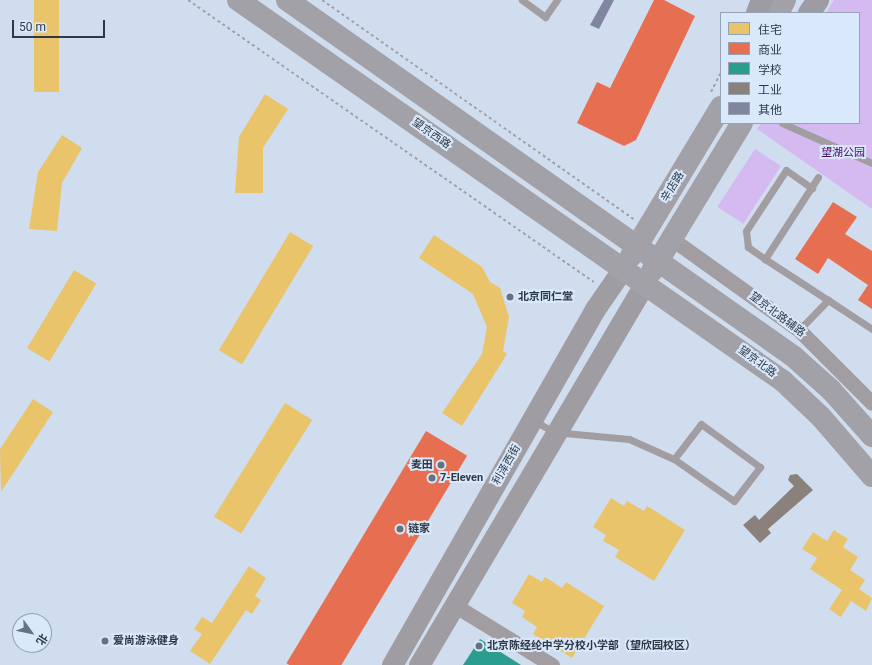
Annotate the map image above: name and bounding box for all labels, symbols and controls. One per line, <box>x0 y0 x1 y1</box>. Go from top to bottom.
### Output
scale bar <box>14 12 107 38</box>
legend <box>720 12 860 124</box>
text: 50 m <box>19 20 46 34</box>
text: 住宅 <box>758 23 782 37</box>
text: 商业 <box>758 43 782 57</box>
text: 学校 <box>758 63 782 77</box>
text: 工业 <box>758 83 782 97</box>
text: 其他 <box>758 103 782 117</box>
street label: 望京西路 <box>409 116 453 152</box>
park label: 望湖公园 <box>821 146 865 160</box>
street label: 辛店路 <box>659 169 687 205</box>
place label: 北京同仁堂 <box>518 290 573 304</box>
street label: 望京北路辅路 <box>747 290 807 340</box>
marker: 北京同仁堂 <box>505 292 515 302</box>
street label: 望京北路 <box>735 344 779 380</box>
street label: 利泽西街 <box>490 443 524 487</box>
place label: 麦田 <box>411 458 433 472</box>
marker: 麦田 <box>436 460 446 470</box>
place label: 7-Eleven <box>440 471 483 485</box>
marker: 7-Eleven <box>427 473 437 483</box>
place label: 链家 <box>408 522 430 536</box>
marker: 链家 <box>395 524 405 534</box>
north arrow <box>12 613 52 653</box>
text: 北 <box>33 631 50 647</box>
place label: 爱尚游泳健身 <box>113 634 179 648</box>
marker: 爱尚游泳健身 <box>100 636 110 646</box>
place label: 北京陈经纶中学分校小学部（望欣园校区） <box>487 639 696 653</box>
marker: 北京陈经纶中学分校小学部（望欣园校区） <box>474 641 484 651</box>

